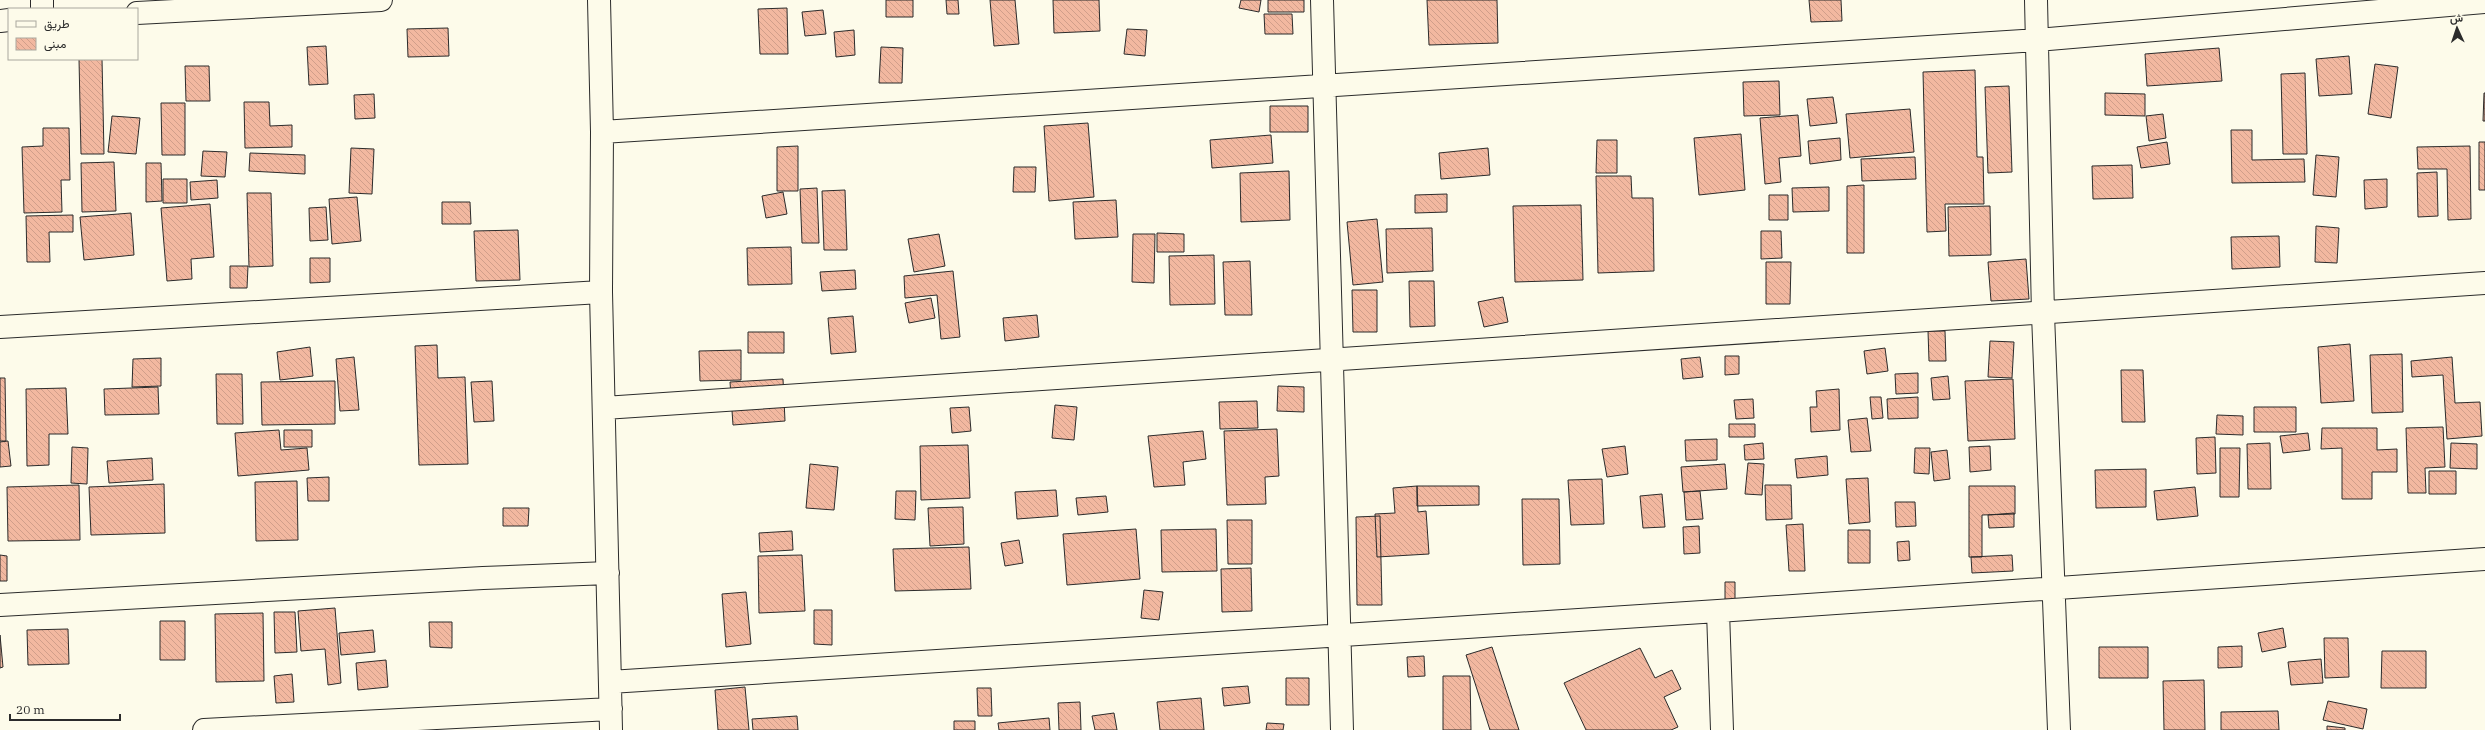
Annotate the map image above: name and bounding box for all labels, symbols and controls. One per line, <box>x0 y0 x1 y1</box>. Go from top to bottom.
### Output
legend <box>8 8 138 60</box>
north arrow <box>2437 8 2477 48</box>
text: ش <box>2450 11 2463 25</box>
text: طريق <box>44 16 70 32</box>
text: مبنى <box>44 36 66 52</box>
scale bar <box>10 696 120 722</box>
text: 20 m <box>16 702 45 717</box>

